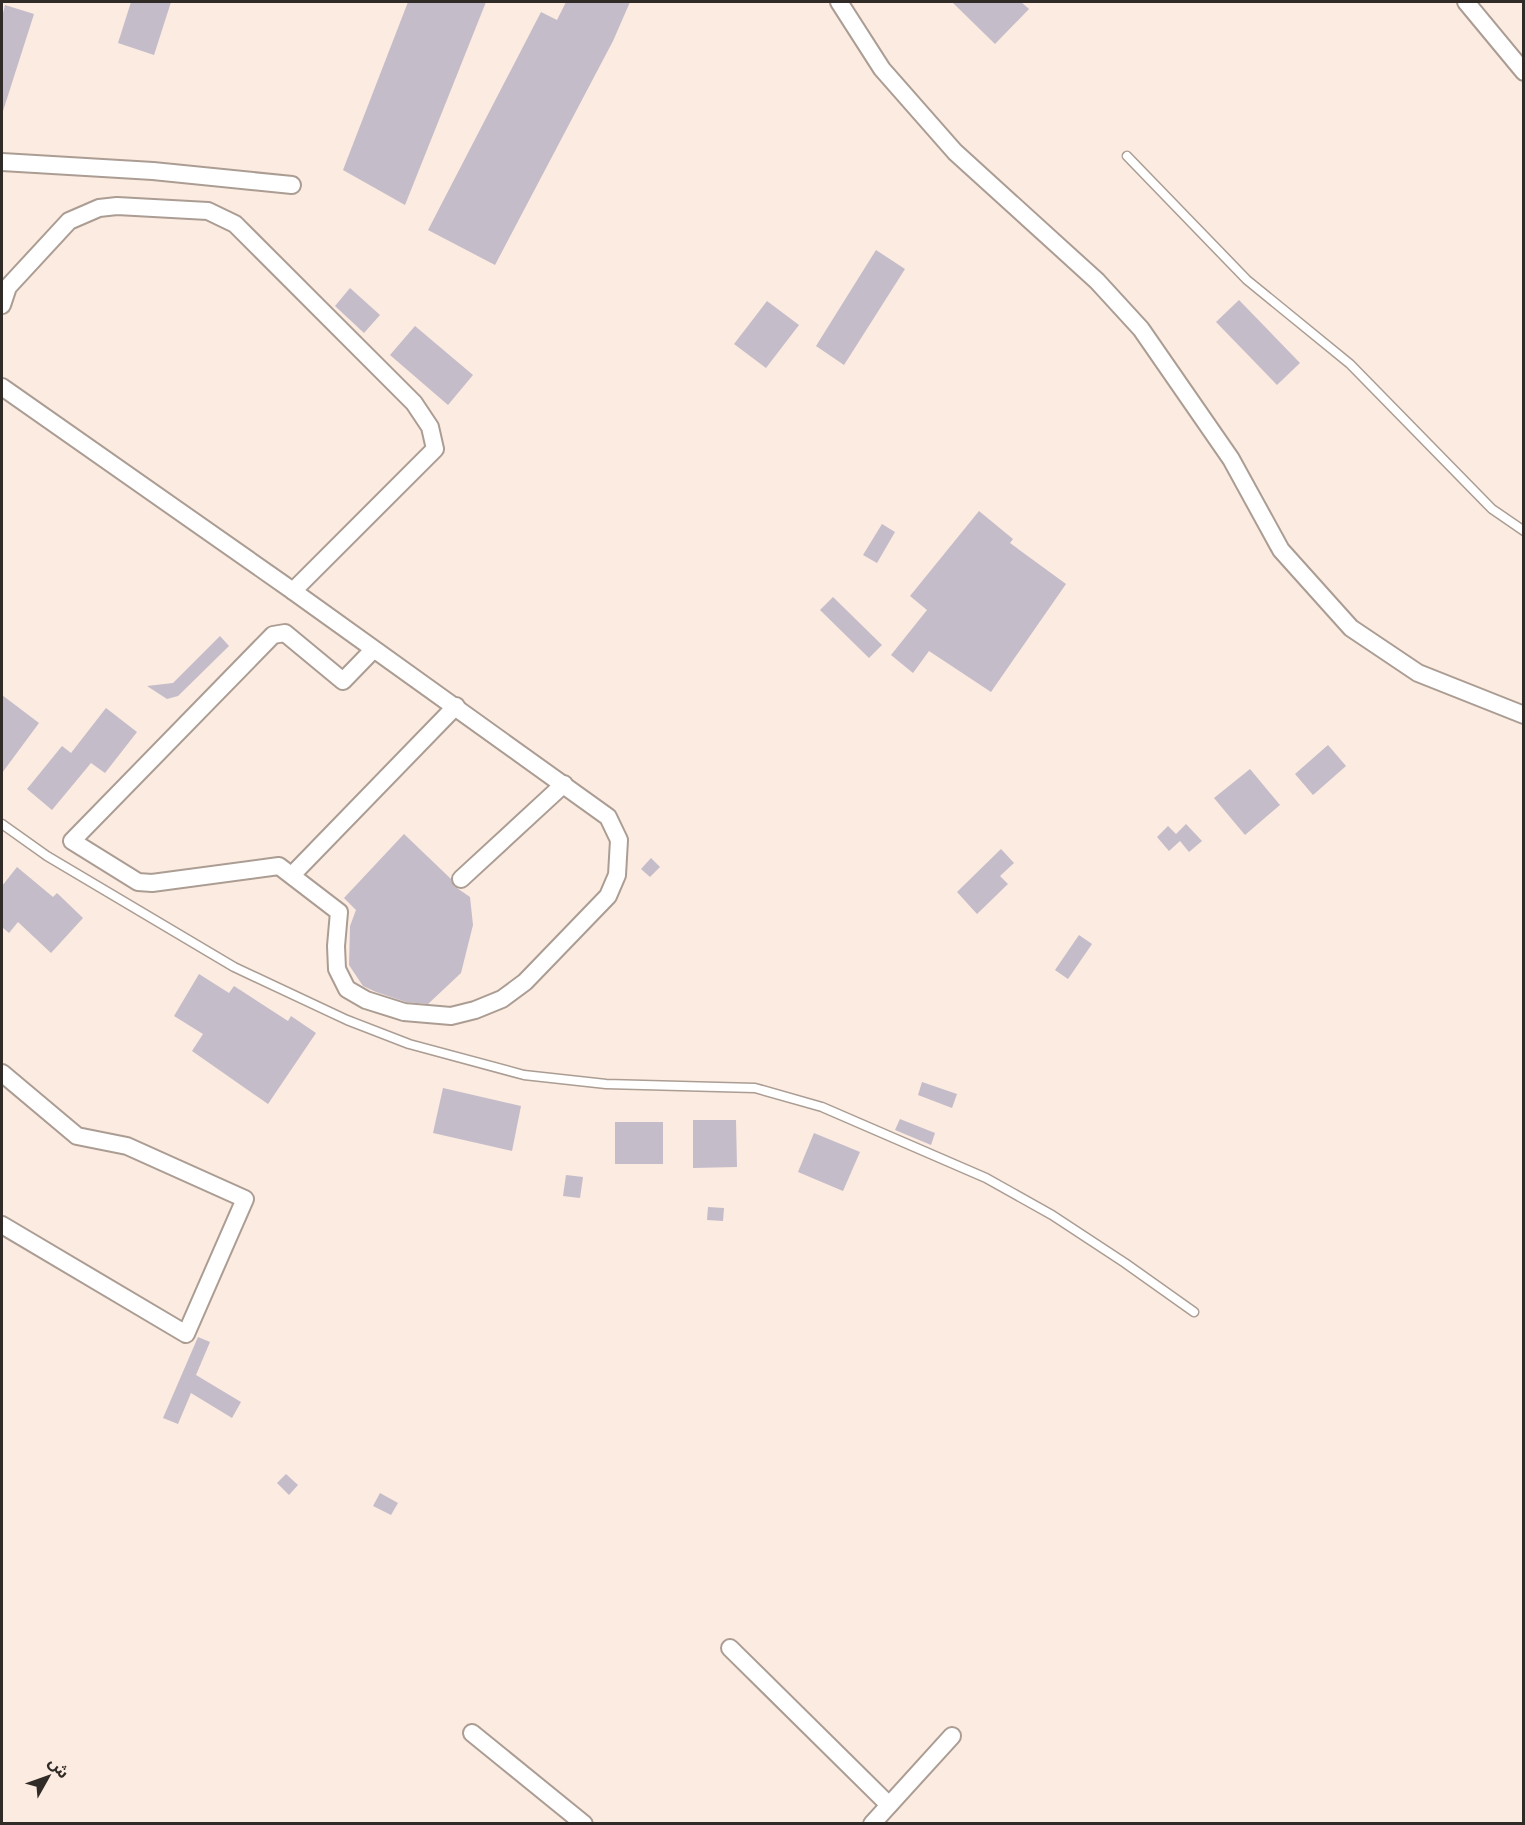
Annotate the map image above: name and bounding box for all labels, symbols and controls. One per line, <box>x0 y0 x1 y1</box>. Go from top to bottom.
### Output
north arrow <box>18 1747 78 1807</box>
text: ش <box>44 1752 75 1783</box>

